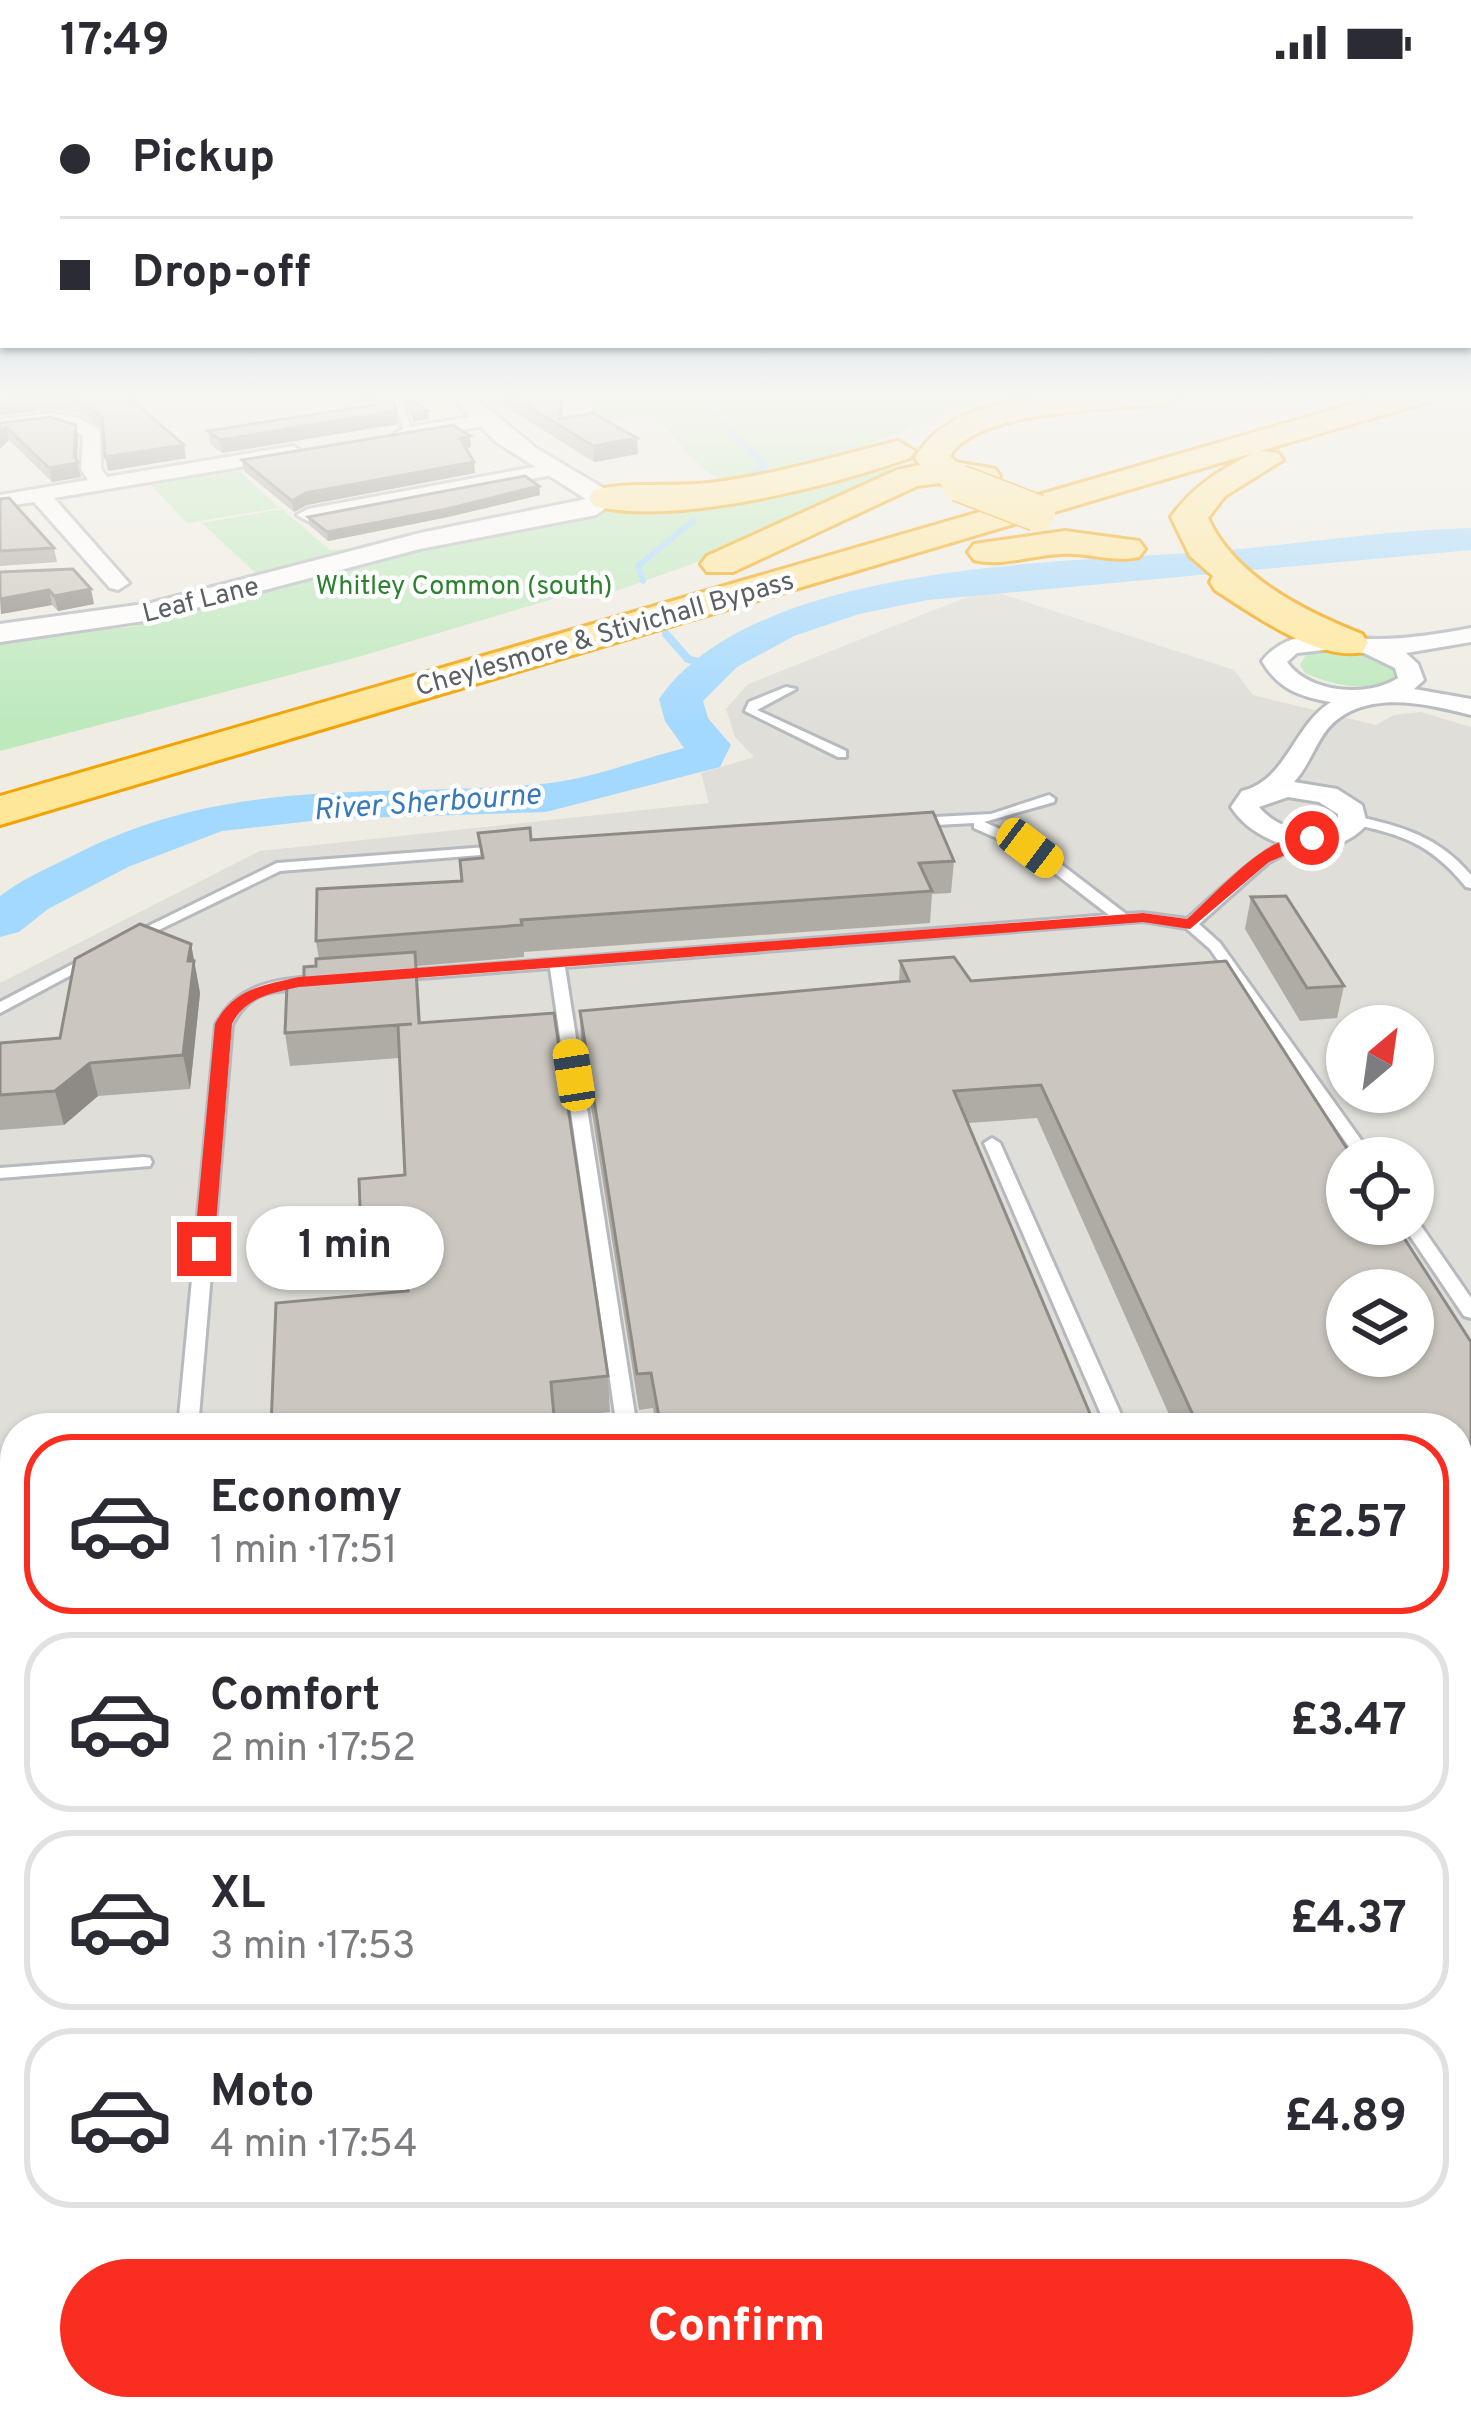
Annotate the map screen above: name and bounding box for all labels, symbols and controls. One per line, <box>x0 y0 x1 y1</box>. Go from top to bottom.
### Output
text: 17:49 <box>60 14 170 71</box>
text: Pickup <box>132 131 275 188</box>
text: Drop-off <box>132 246 311 303</box>
street label: Cheylesmore & Stivichall Bypass <box>412 565 798 705</box>
street label: Leaf Lane <box>139 570 263 632</box>
park label: Whitley Common (south) <box>316 570 612 604</box>
water label: River Sherbourne <box>312 778 542 830</box>
route start <box>1285 811 1339 865</box>
car <box>990 812 1070 884</box>
north arrow <box>1326 1005 1434 1113</box>
map controls <box>1326 1005 1434 1377</box>
car <box>551 1037 597 1113</box>
button: locate <box>1326 1137 1434 1245</box>
callout: 1 min <box>246 1207 444 1291</box>
route end <box>177 1222 231 1276</box>
text: 1 min <box>298 1223 392 1272</box>
button: layers <box>1326 1269 1434 1377</box>
icon: car <box>66 1470 174 1578</box>
text: Economy <box>210 1471 402 1528</box>
text: £2.57 <box>1290 1496 1407 1553</box>
text: 1 min · 17:51 <box>210 1528 398 1577</box>
icon: car <box>66 1668 174 1776</box>
text: Comfort <box>210 1669 380 1726</box>
text: £3.47 <box>1290 1694 1407 1751</box>
text: 2 min · 17:52 <box>210 1726 416 1775</box>
icon: car <box>66 1866 174 1974</box>
text: XL <box>210 1867 265 1924</box>
text: £4.37 <box>1290 1892 1407 1949</box>
text: 3 min · 17:53 <box>210 1924 416 1973</box>
icon: car <box>66 2064 174 2172</box>
text: Moto <box>210 2065 314 2122</box>
text: £4.89 <box>1284 2090 1407 2147</box>
text: 4 min · 17:54 <box>210 2122 418 2171</box>
button: Confirm <box>60 2259 1413 2397</box>

